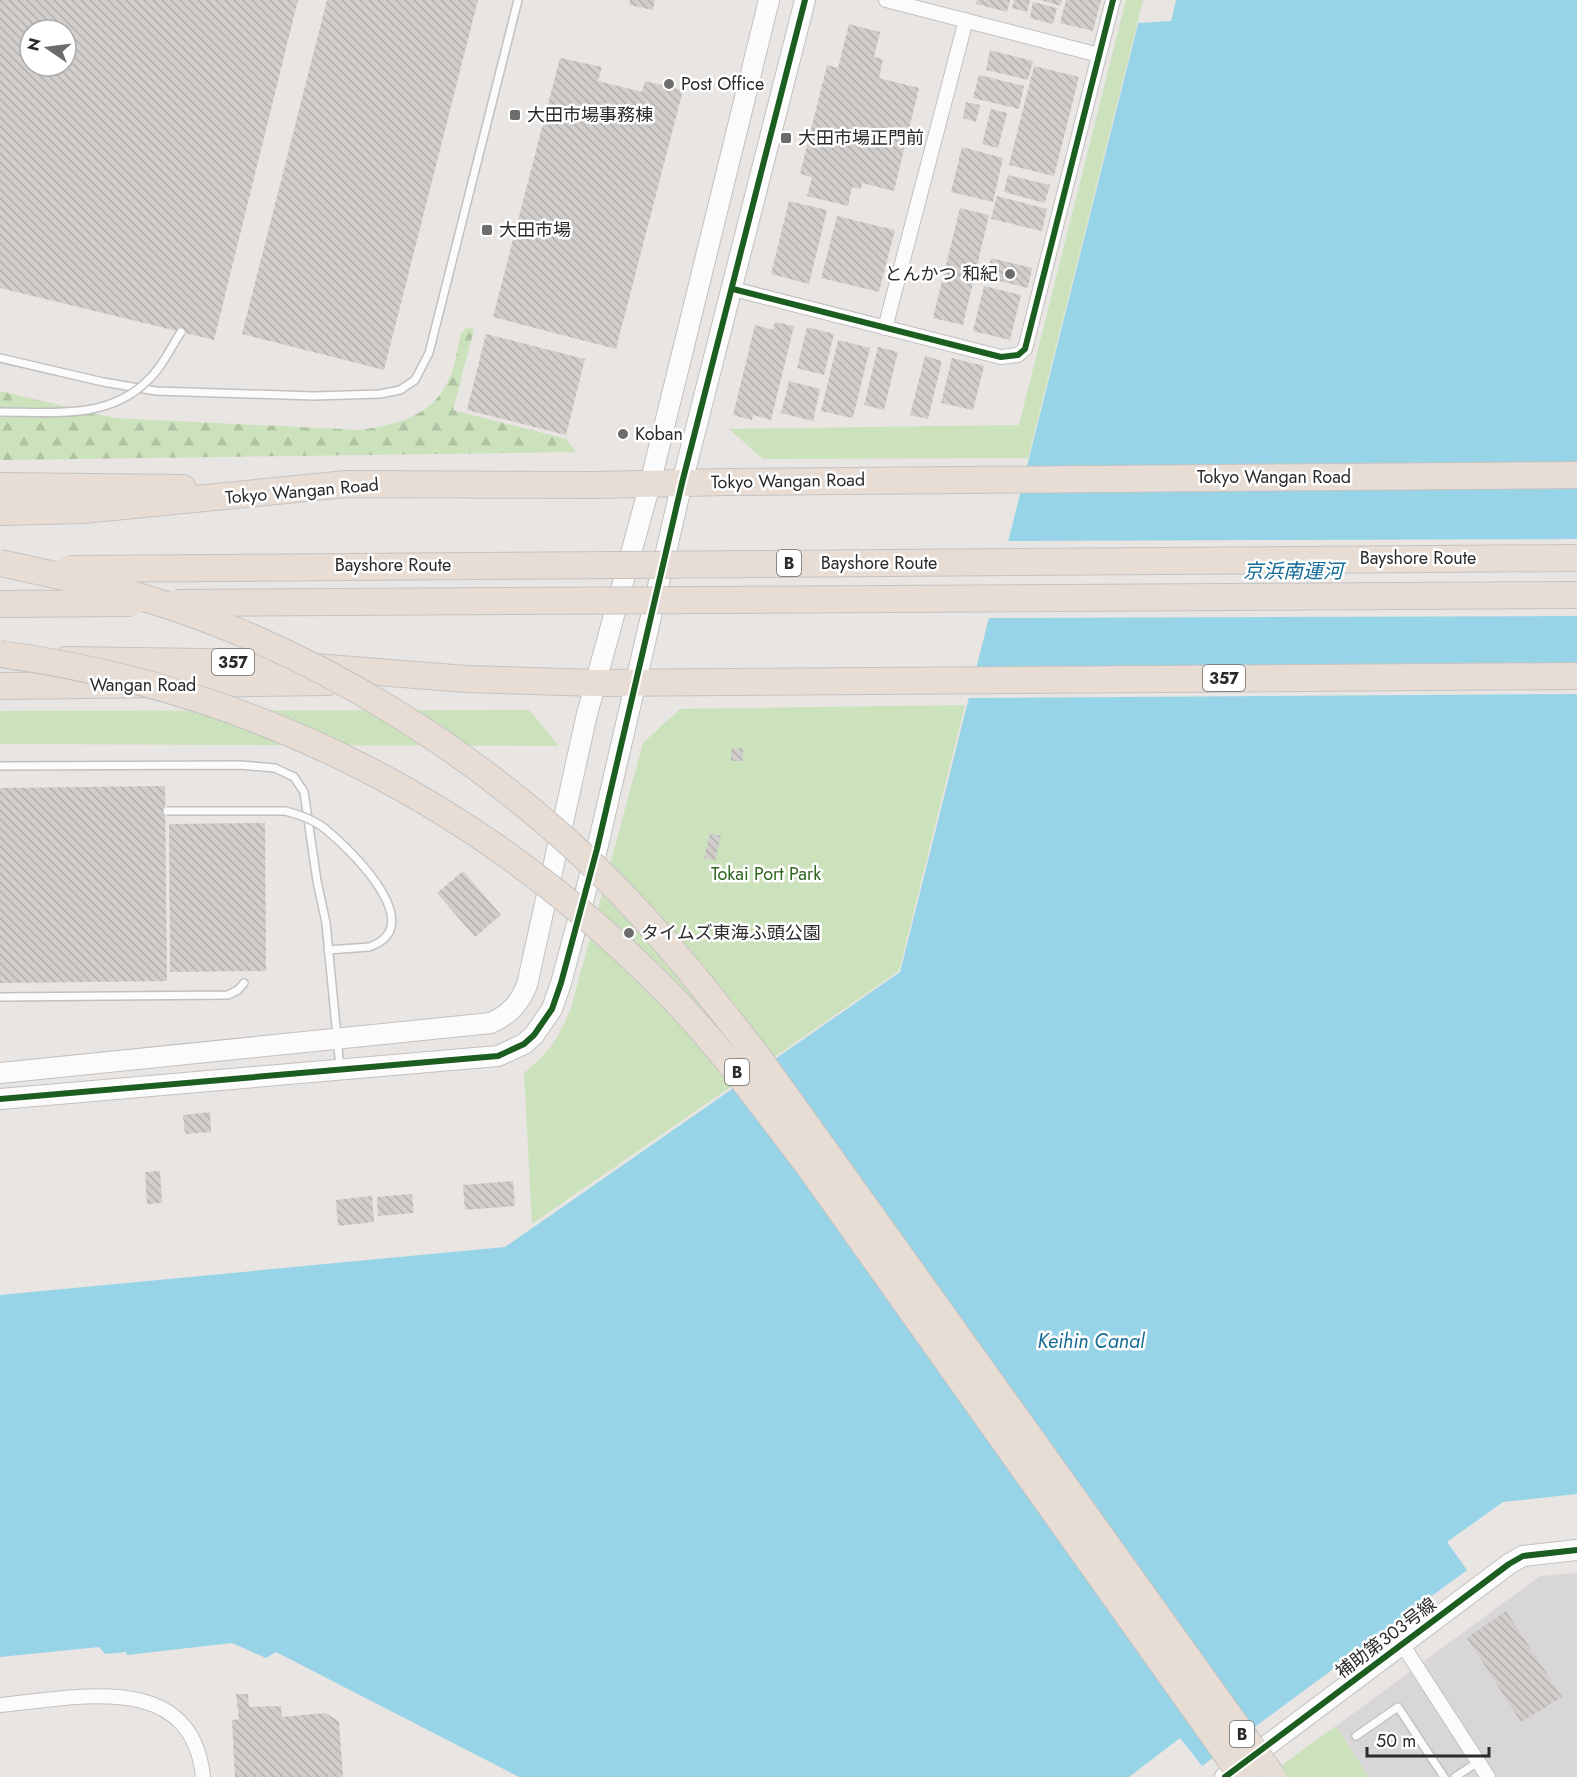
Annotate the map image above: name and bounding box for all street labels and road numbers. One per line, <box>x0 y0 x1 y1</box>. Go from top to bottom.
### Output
street label: Tokyo Wangan Road <box>1197 464 1351 490</box>
street label: Tokyo Wangan Road <box>711 467 865 495</box>
street label: Tokyo Wangan Road <box>224 471 380 511</box>
street label: Bayshore Route <box>1360 545 1476 571</box>
road number: B <box>777 550 801 576</box>
street label: Bayshore Route <box>821 550 937 576</box>
street label: Bayshore Route <box>335 552 451 578</box>
road number: 357 <box>212 649 254 675</box>
road number: 357 <box>1203 665 1245 691</box>
street label: Wangan Road <box>90 672 196 698</box>
road number: B <box>725 1059 749 1085</box>
street label: 補助第303号線 <box>1330 1591 1442 1685</box>
road number: B <box>1230 1721 1254 1747</box>

